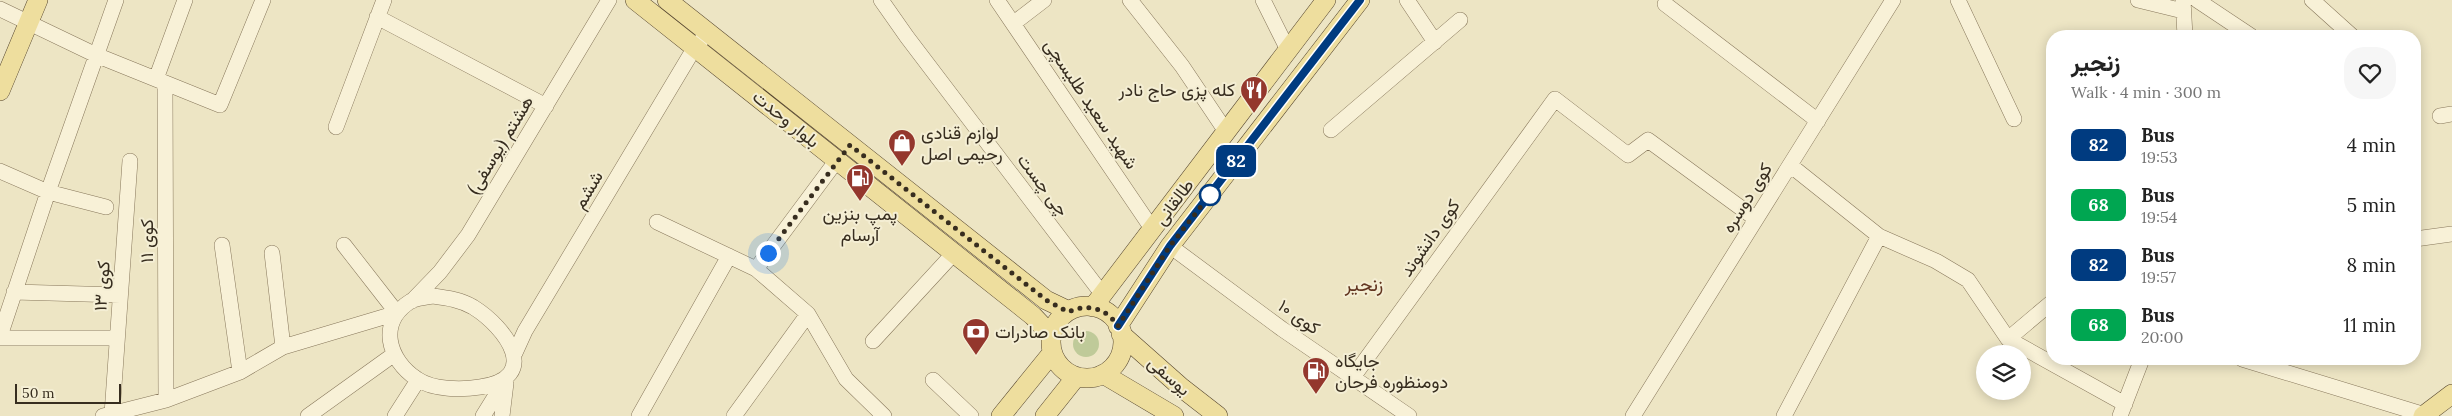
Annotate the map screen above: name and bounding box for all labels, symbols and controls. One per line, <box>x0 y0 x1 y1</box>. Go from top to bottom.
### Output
street label: شهید سعید طلیسچی <box>1038 34 1144 174</box>
text: زنجیر <box>2071 47 2121 78</box>
button: heart <box>2344 47 2396 99</box>
restaurant icon: کله پزى حاج نادر <box>1239 75 1269 114</box>
place label: کله پزى حاج نادر <box>1117 78 1235 102</box>
text: Walk · 4 min · 300 m <box>2071 82 2221 102</box>
street label: بلوار وحدت <box>748 85 824 153</box>
street label: هشتم (یوسفی) <box>461 91 539 199</box>
place label: لوازم قنادی رحیمی اصل <box>921 121 1003 165</box>
text: Bus <box>2141 123 2174 147</box>
shop icon: لوازم قنادی رحیمی اصل <box>887 128 917 167</box>
text: 82 <box>2089 133 2108 156</box>
text: 4 min <box>2347 133 2396 157</box>
line badge: 82 <box>1214 145 1258 177</box>
text: 19:53 <box>2141 147 2178 167</box>
street label: چی چست <box>1012 149 1074 221</box>
text: 82 <box>1226 149 1246 172</box>
street label: کوی دوسره <box>1716 158 1777 237</box>
fuel station icon: پمپ بنزین آرسام <box>845 163 875 202</box>
street label: ششم <box>567 166 609 214</box>
street label: طالقانی <box>1149 174 1198 229</box>
text: Bus <box>2141 183 2174 207</box>
unlabelled marker <box>1199 184 1221 206</box>
text: 68 <box>2088 193 2109 216</box>
text: 5 min <box>2347 193 2396 217</box>
street label: کوی دانشوند <box>1395 195 1465 281</box>
place label: پمپ بنزین آرسام <box>823 202 897 247</box>
text: 19:54 <box>2141 207 2177 227</box>
street label: کوی ۱۱ <box>135 219 158 263</box>
your location <box>756 241 781 266</box>
text: Bus <box>2141 243 2174 267</box>
text: 82 <box>2089 253 2108 276</box>
text: 8 min <box>2346 253 2396 277</box>
street label: کوی ۱۳ <box>88 260 115 312</box>
text: 19:57 <box>2141 267 2176 287</box>
district label: زنجیر <box>1344 272 1383 296</box>
street label: کوی ۱۰ <box>1274 294 1325 339</box>
text: Bus <box>2141 303 2174 327</box>
text: 68 <box>2088 313 2109 336</box>
text: 11 min <box>2343 313 2396 337</box>
bank icon: بانک صادرات <box>961 317 991 356</box>
place label: بانک صادرات <box>995 320 1085 343</box>
text: 20:00 <box>2141 327 2183 347</box>
map controls <box>1976 345 2031 400</box>
button: layers <box>1976 345 2031 400</box>
place label: جایگاه دومنظوره فرحان <box>1335 349 1448 393</box>
street label: یوسفی <box>1143 351 1196 401</box>
fuel station icon: جایگاه دومنظوره فرحان <box>1301 356 1331 395</box>
scale bar <box>15 381 121 404</box>
text: 50 m <box>22 384 55 402</box>

